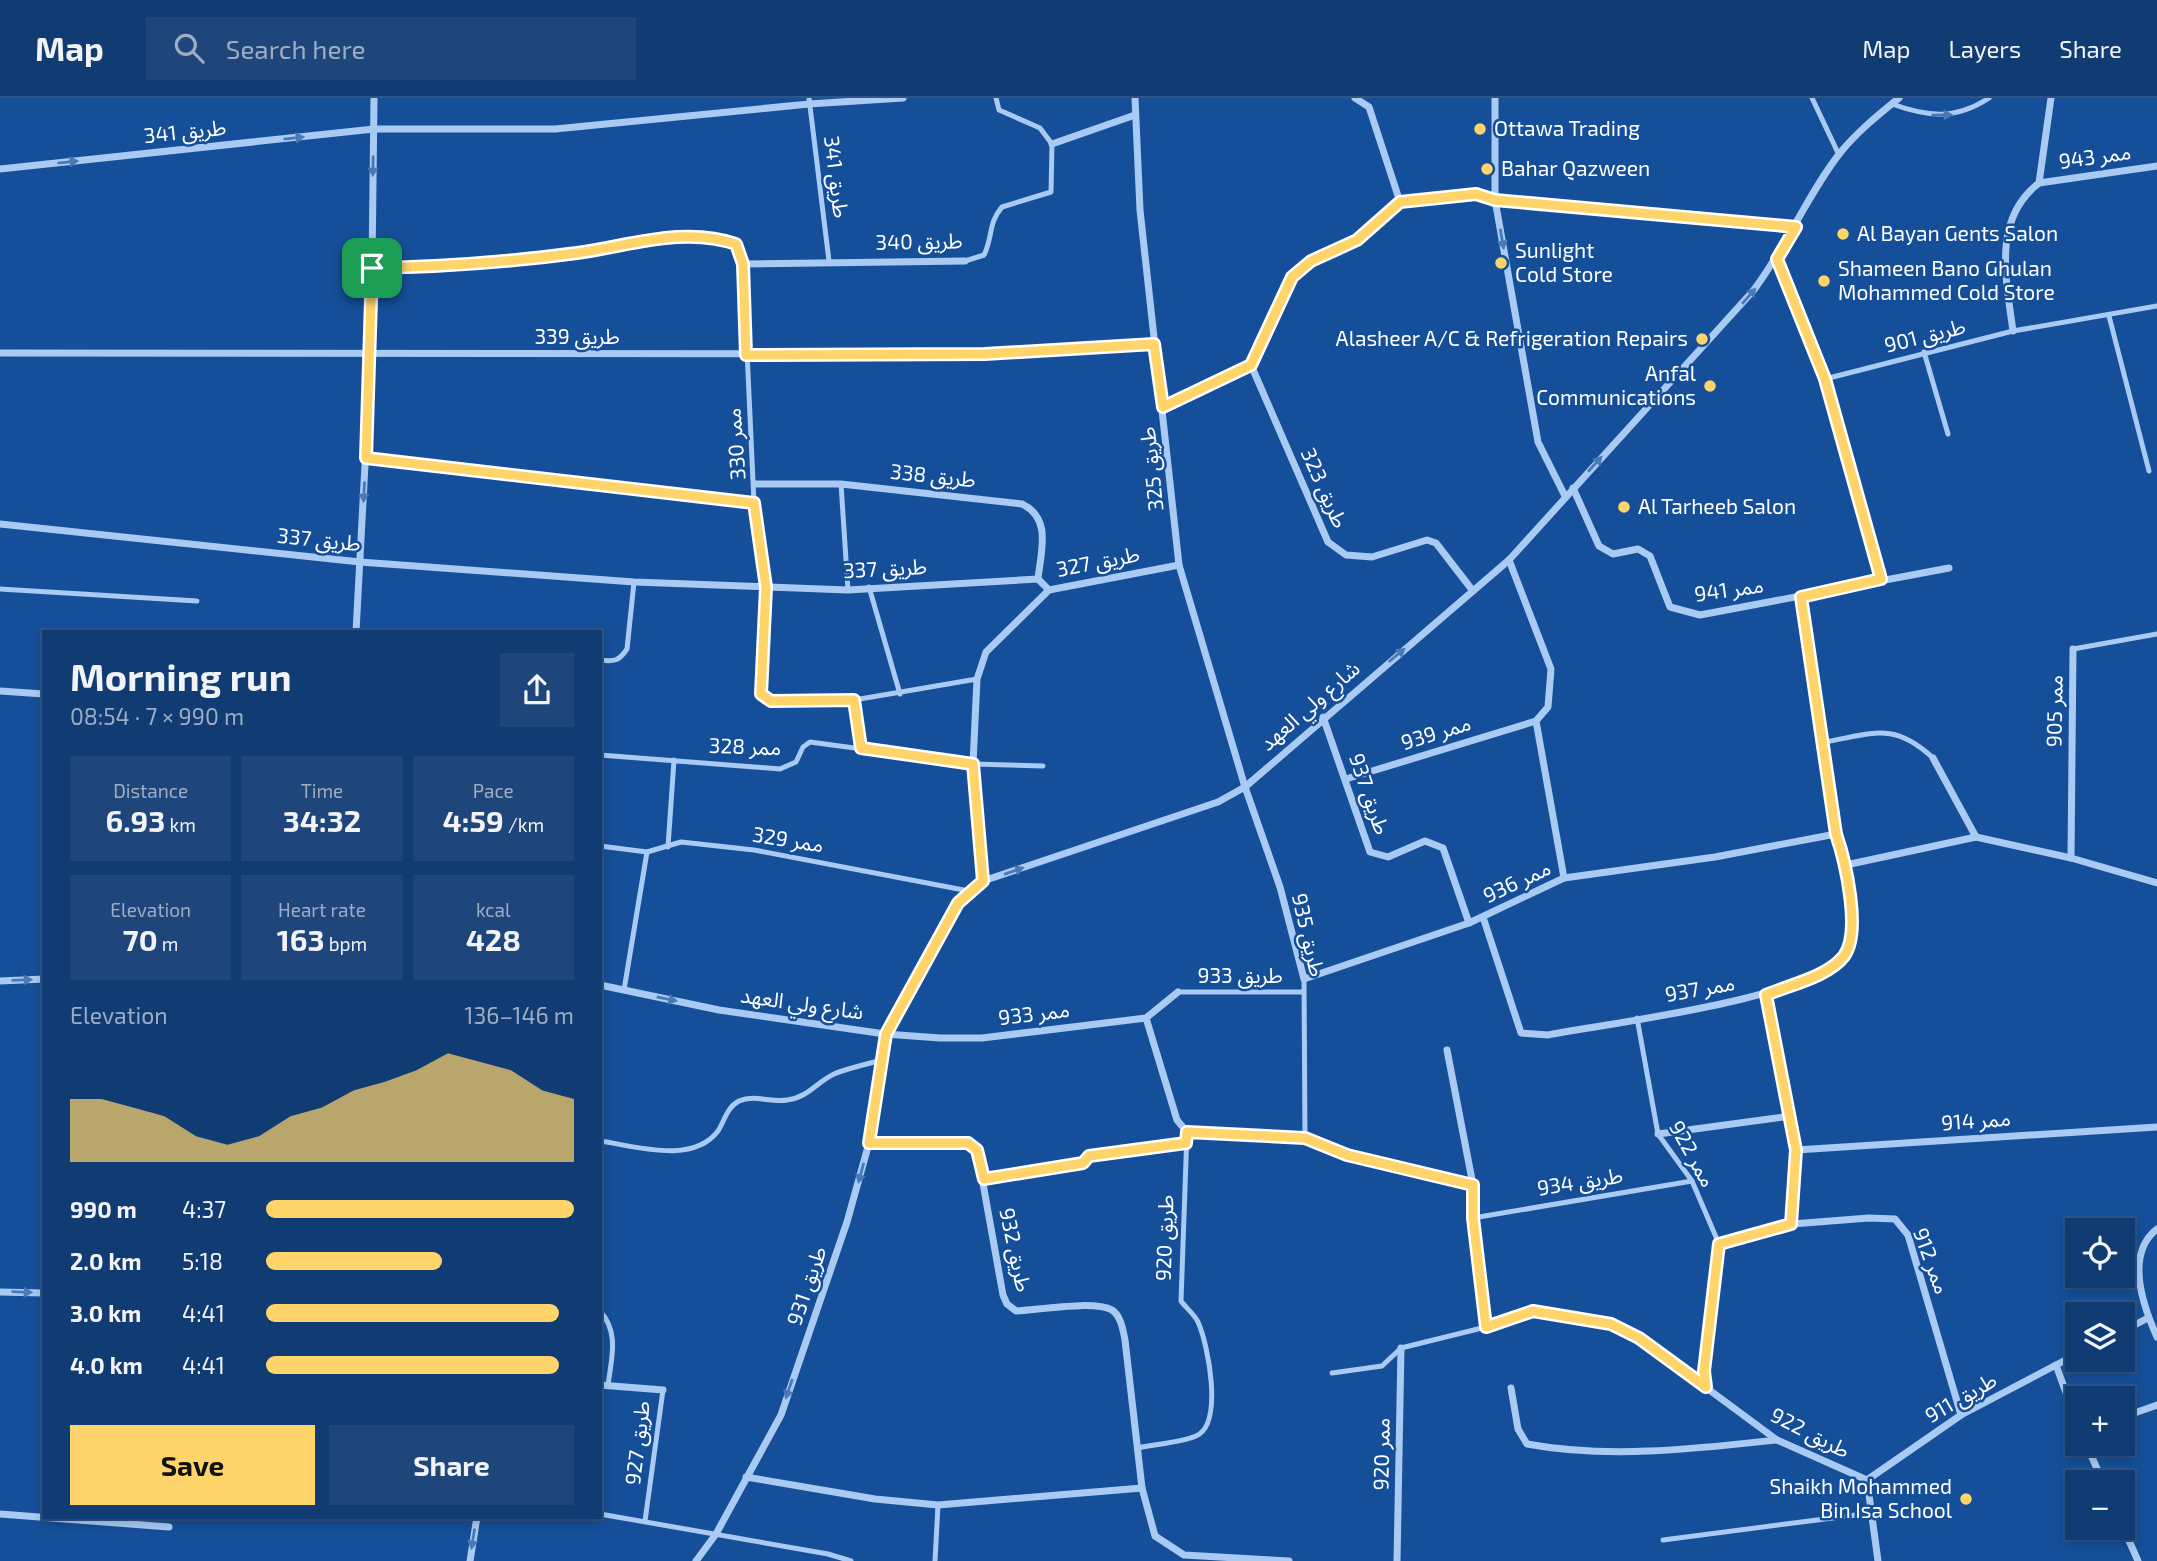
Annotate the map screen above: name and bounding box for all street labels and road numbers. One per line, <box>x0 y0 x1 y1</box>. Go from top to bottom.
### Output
street label: طريق 341 <box>142 114 228 149</box>
street label: طريق 341 <box>818 134 855 220</box>
street label: ممر 943 <box>2057 138 2133 174</box>
street label: طريق 340 <box>875 227 963 256</box>
street label: طريق 901 <box>1881 312 1968 359</box>
street label: طريق 339 <box>534 323 620 350</box>
street label: ممر 330 <box>720 407 750 481</box>
street label: طريق 325 <box>1134 426 1169 513</box>
street label: طريق 323 <box>1295 443 1354 532</box>
street label: طريق 338 <box>889 458 977 493</box>
street label: طريق 337 <box>276 522 362 557</box>
street label: طريق 327 <box>1054 540 1142 583</box>
street label: طريق 337 <box>842 553 928 584</box>
street label: ممر 941 <box>1693 571 1765 607</box>
street label: شارع ولي العهد <box>1254 655 1367 759</box>
street label: ممر 905 <box>2040 675 2068 747</box>
street label: ممر 939 <box>1398 709 1474 755</box>
street label: ممر 328 <box>708 732 782 760</box>
street label: طريق 937 <box>1343 750 1396 838</box>
street label: ممر 329 <box>751 821 826 857</box>
street label: ممر 936 <box>1479 854 1555 908</box>
street label: طريق 935 <box>1286 891 1331 979</box>
street label: طريق 933 <box>1197 962 1283 989</box>
street label: ممر 937 <box>1663 969 1737 1007</box>
street label: شارع ولي العهد <box>738 982 865 1028</box>
street label: ممر 933 <box>997 996 1071 1030</box>
street label: ممر 914 <box>1940 1105 2011 1135</box>
street label: ممر 922 <box>1664 1116 1722 1191</box>
street label: طريق 934 <box>1535 1161 1625 1202</box>
street label: طريق 920 <box>1150 1194 1179 1282</box>
street label: طريق 932 <box>993 1205 1038 1294</box>
street label: ممر 912 <box>1908 1224 1956 1297</box>
street label: طريق 931 <box>780 1243 833 1329</box>
street label: طريق 911 <box>1920 1366 2002 1429</box>
street label: طريق 927 <box>619 1399 656 1486</box>
street label: طريق 922 <box>1766 1401 1854 1464</box>
street label: ممر 920 <box>1367 1417 1395 1491</box>

